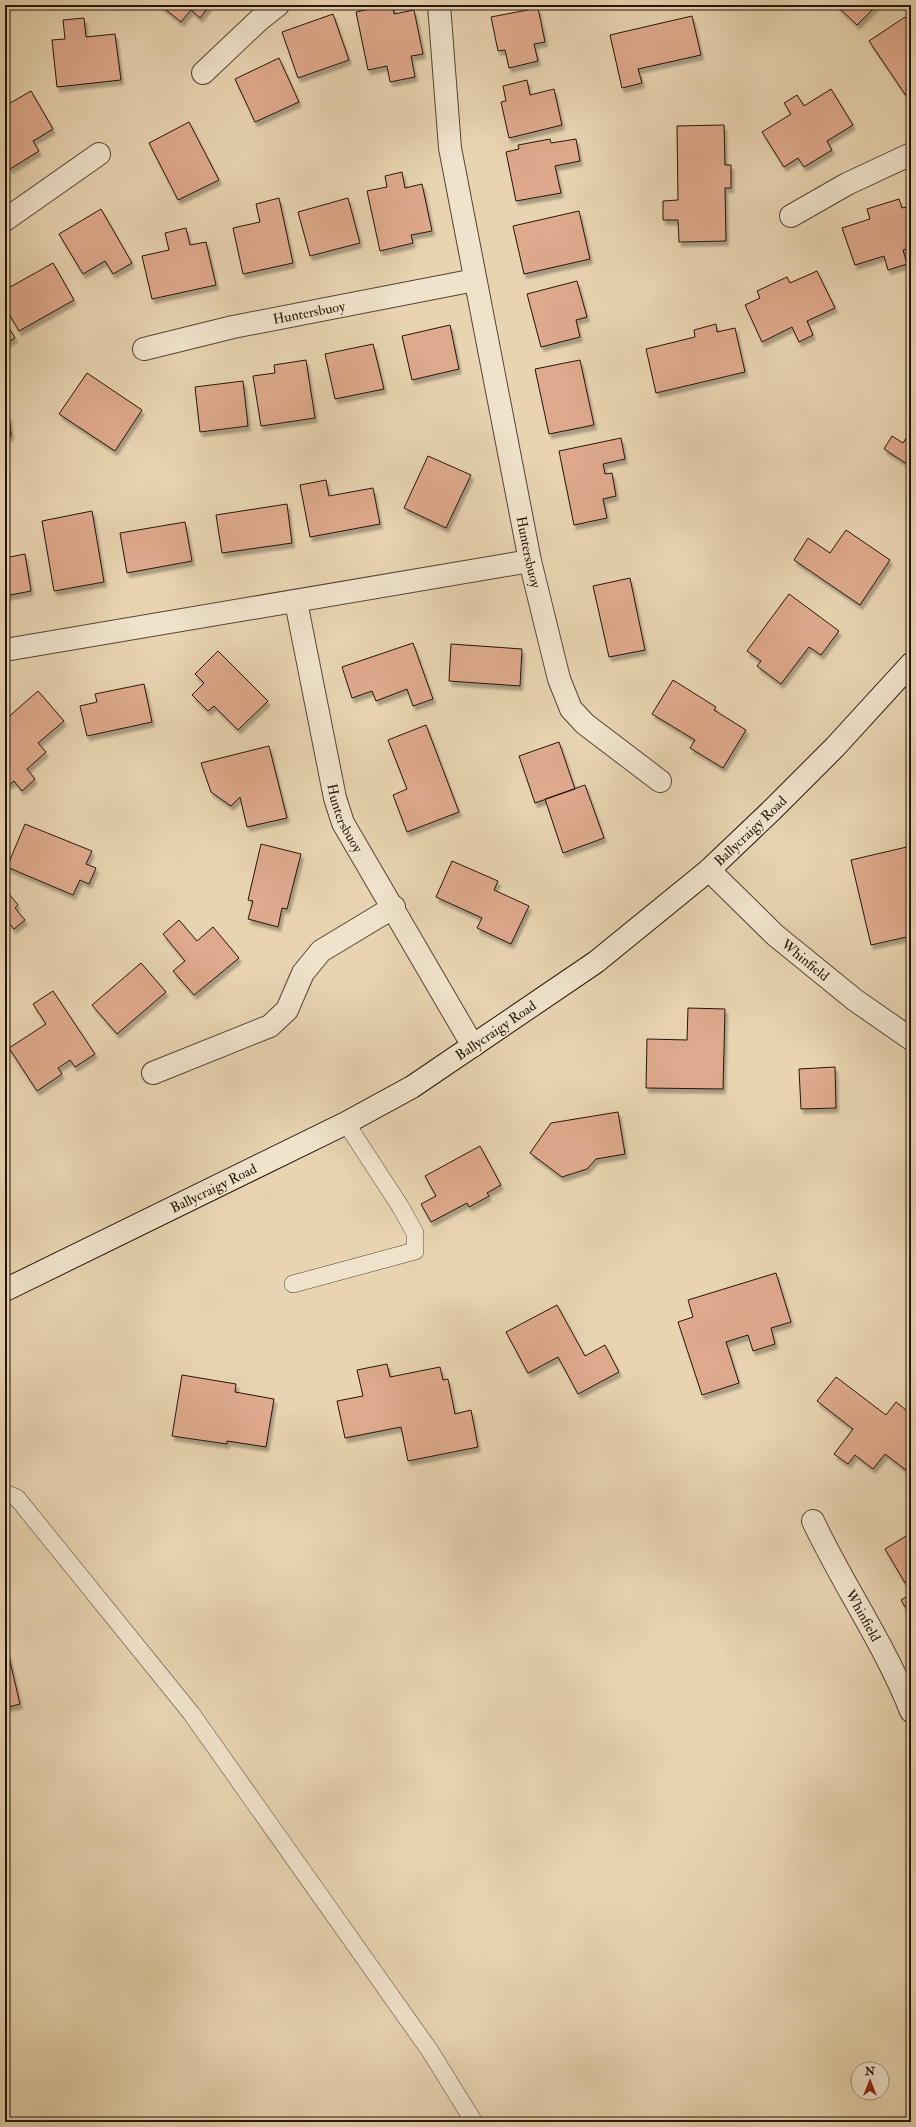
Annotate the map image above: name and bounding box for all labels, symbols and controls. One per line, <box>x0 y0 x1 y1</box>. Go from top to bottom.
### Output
street label: Huntersbuoy <box>271 297 347 328</box>
street label: Huntersbuoy <box>513 515 545 591</box>
street label: Huntersbuoy <box>324 782 367 857</box>
street label: Ballycraigy Road <box>710 792 790 869</box>
street label: Whinfield <box>777 935 833 984</box>
street label: Ballycraigy Road <box>452 997 539 1064</box>
street label: Ballycraigy Road <box>167 1160 259 1216</box>
street label: Whinfield <box>842 1586 885 1644</box>
north arrow <box>850 2061 890 2101</box>
text: N <box>864 2065 876 2078</box>

